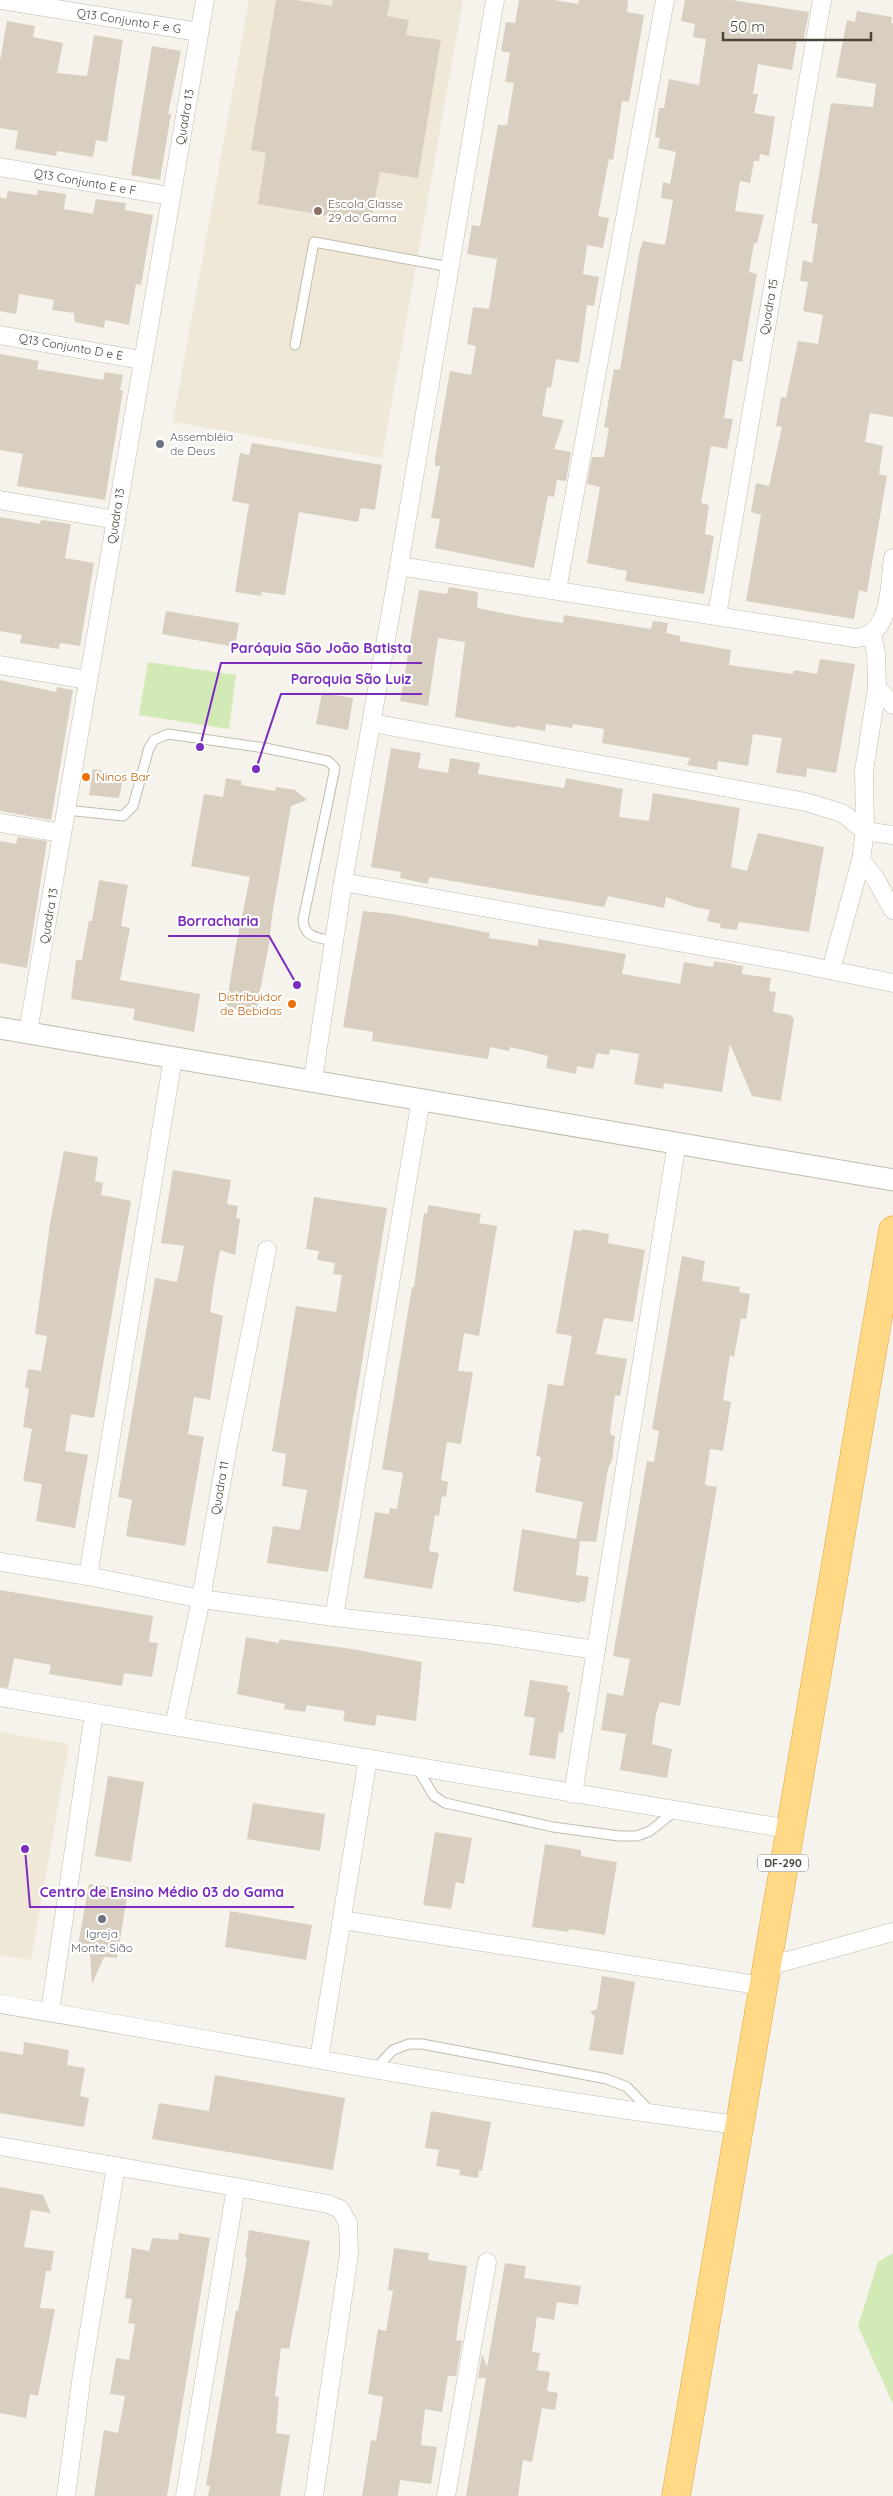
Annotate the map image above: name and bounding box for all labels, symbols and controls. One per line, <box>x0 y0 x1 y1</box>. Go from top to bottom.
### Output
street label: Q13 Conjunto F e G <box>76 5 182 36</box>
scale bar <box>723 10 870 42</box>
text: 50 m <box>730 17 765 36</box>
street label: Quadra 13 <box>172 88 197 146</box>
street label: Q13 Conjunto E e F <box>33 165 138 198</box>
place label: Escola Classe 29 do Gama <box>328 196 403 225</box>
marker: Escola Classe 29 do Gama <box>312 205 324 217</box>
street label: Quadra 15 <box>756 278 781 336</box>
street label: Q13 Conjunto D e E <box>18 330 125 363</box>
place label: Assembléia de Deus <box>170 429 233 458</box>
marker: Assembléia de Deus <box>154 438 166 450</box>
street label: Quadra 13 <box>104 487 127 545</box>
callout: Paróquia São João Batista <box>221 634 422 663</box>
text: Paróquia São João Batista <box>231 639 411 657</box>
callout: Paroquia São Luiz <box>281 665 422 694</box>
text: Paroquia São Luiz <box>291 670 412 688</box>
place label: Ninos Bar <box>96 769 150 784</box>
marker: Ninos Bar <box>80 771 92 783</box>
street label: Quadra 13 <box>36 887 61 945</box>
callout: Borracharia <box>168 907 269 936</box>
text: Borracharia <box>177 912 259 930</box>
place label: Distribuidor de Bebidas <box>218 989 282 1018</box>
marker: Distribuidor de Bebidas <box>286 998 298 1010</box>
street label: Quadra 11 <box>207 1460 232 1516</box>
road number: DF-290 <box>758 1855 808 1872</box>
callout: Centro de Ensino Médio 03 do Gama <box>30 1878 294 1907</box>
text: Centro de Ensino Médio 03 do Gama <box>40 1883 284 1901</box>
marker: Igreja Monte Sião <box>96 1913 108 1925</box>
place label: Igreja Monte Sião <box>71 1926 133 1955</box>

